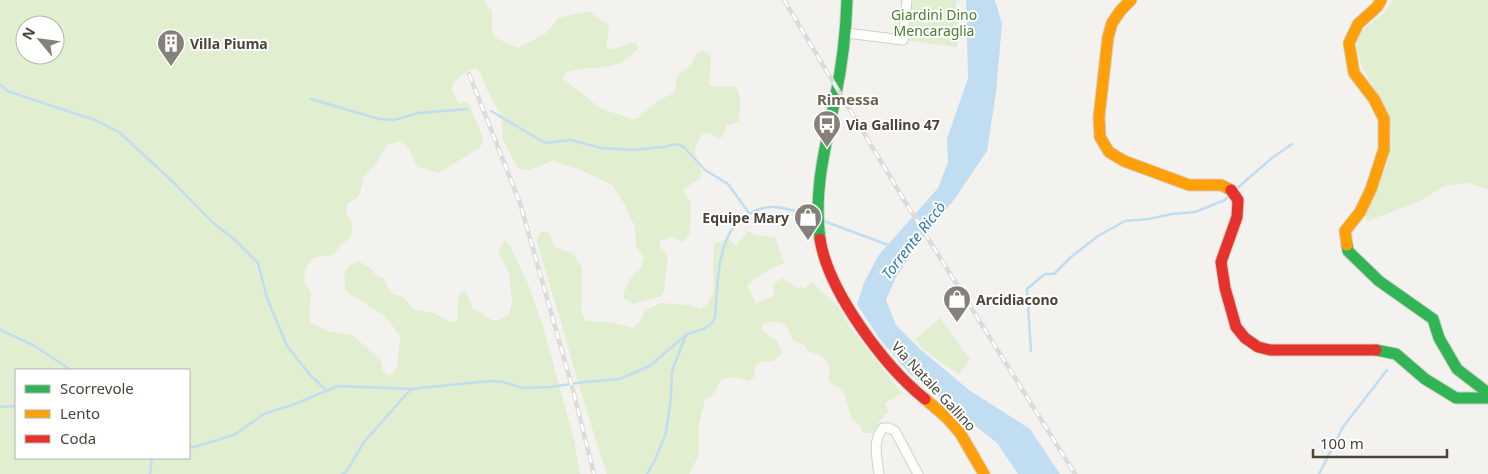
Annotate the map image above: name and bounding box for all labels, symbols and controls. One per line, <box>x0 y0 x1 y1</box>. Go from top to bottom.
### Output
park label: Giardini Dino Mencaraglia <box>891 5 977 40</box>
north arrow <box>15 15 65 65</box>
text: N <box>17 24 39 43</box>
building icon: Villa Piuma <box>156 28 186 67</box>
place label: Villa Piuma <box>190 34 268 53</box>
district label: Rimessa <box>817 89 879 109</box>
bus stop icon: Via Gallino 47 <box>812 109 842 148</box>
place label: Via Gallino 47 <box>846 115 940 134</box>
water label: Torrente Riccò <box>876 197 950 283</box>
shop icon: Equipe Mary <box>793 202 823 241</box>
place label: Equipe Mary <box>702 208 789 227</box>
shop icon: Arcidiacono <box>942 284 972 323</box>
place label: Arcidiacono <box>976 290 1059 309</box>
street label: Via Natale Gallino <box>887 337 981 435</box>
legend <box>15 369 190 459</box>
text: Scorrevole <box>60 378 134 398</box>
text: Lento <box>60 403 100 423</box>
scale bar <box>1313 426 1447 458</box>
text: Coda <box>60 428 96 448</box>
text: 100 m <box>1320 433 1364 453</box>

